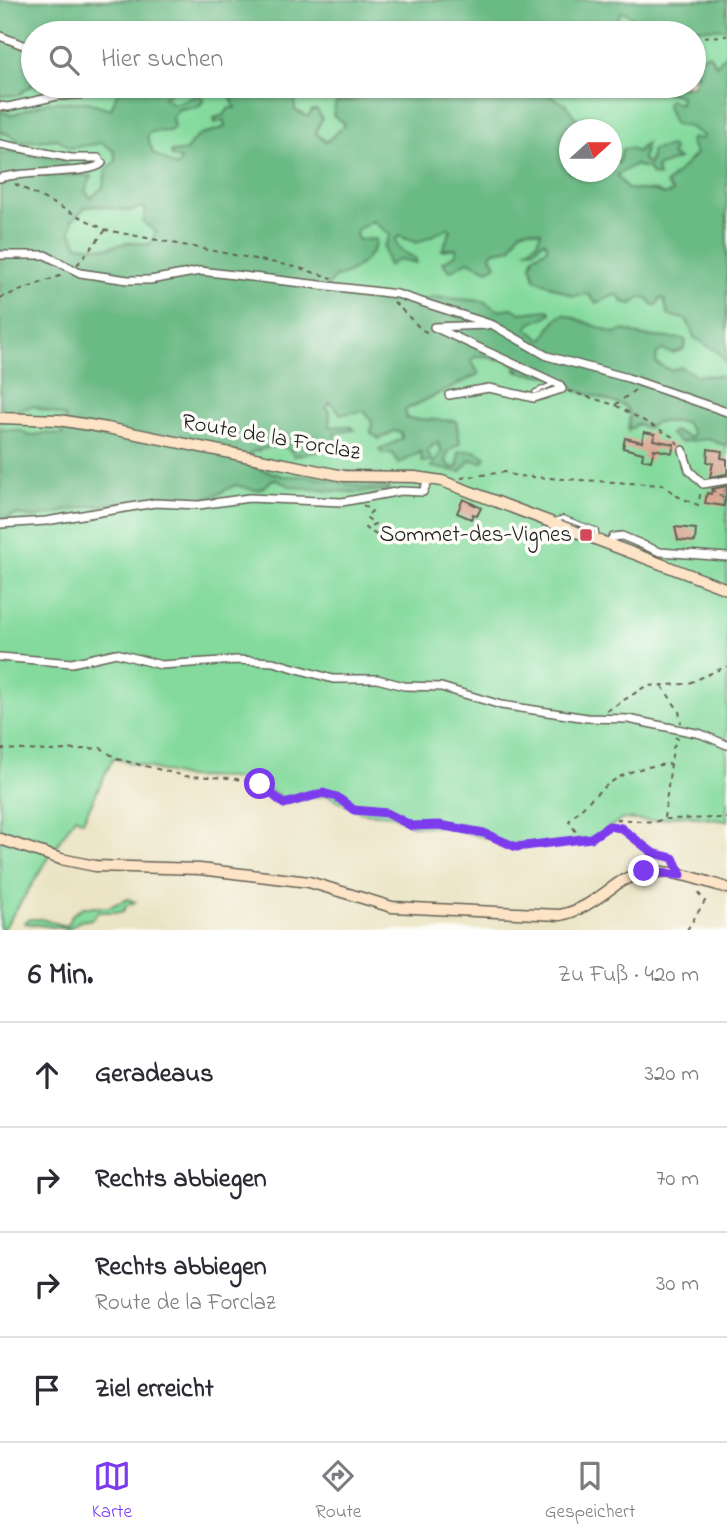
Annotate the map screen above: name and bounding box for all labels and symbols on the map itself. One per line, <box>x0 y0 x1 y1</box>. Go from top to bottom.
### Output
north arrow <box>559 119 622 182</box>
street label: Route de la Forclaz <box>179 406 363 470</box>
place label: Sommet-des-Vignes <box>380 519 572 553</box>
marker: Sommet-des-Vignes <box>578 527 594 543</box>
route start <box>244 768 275 799</box>
route end <box>628 855 659 886</box>

